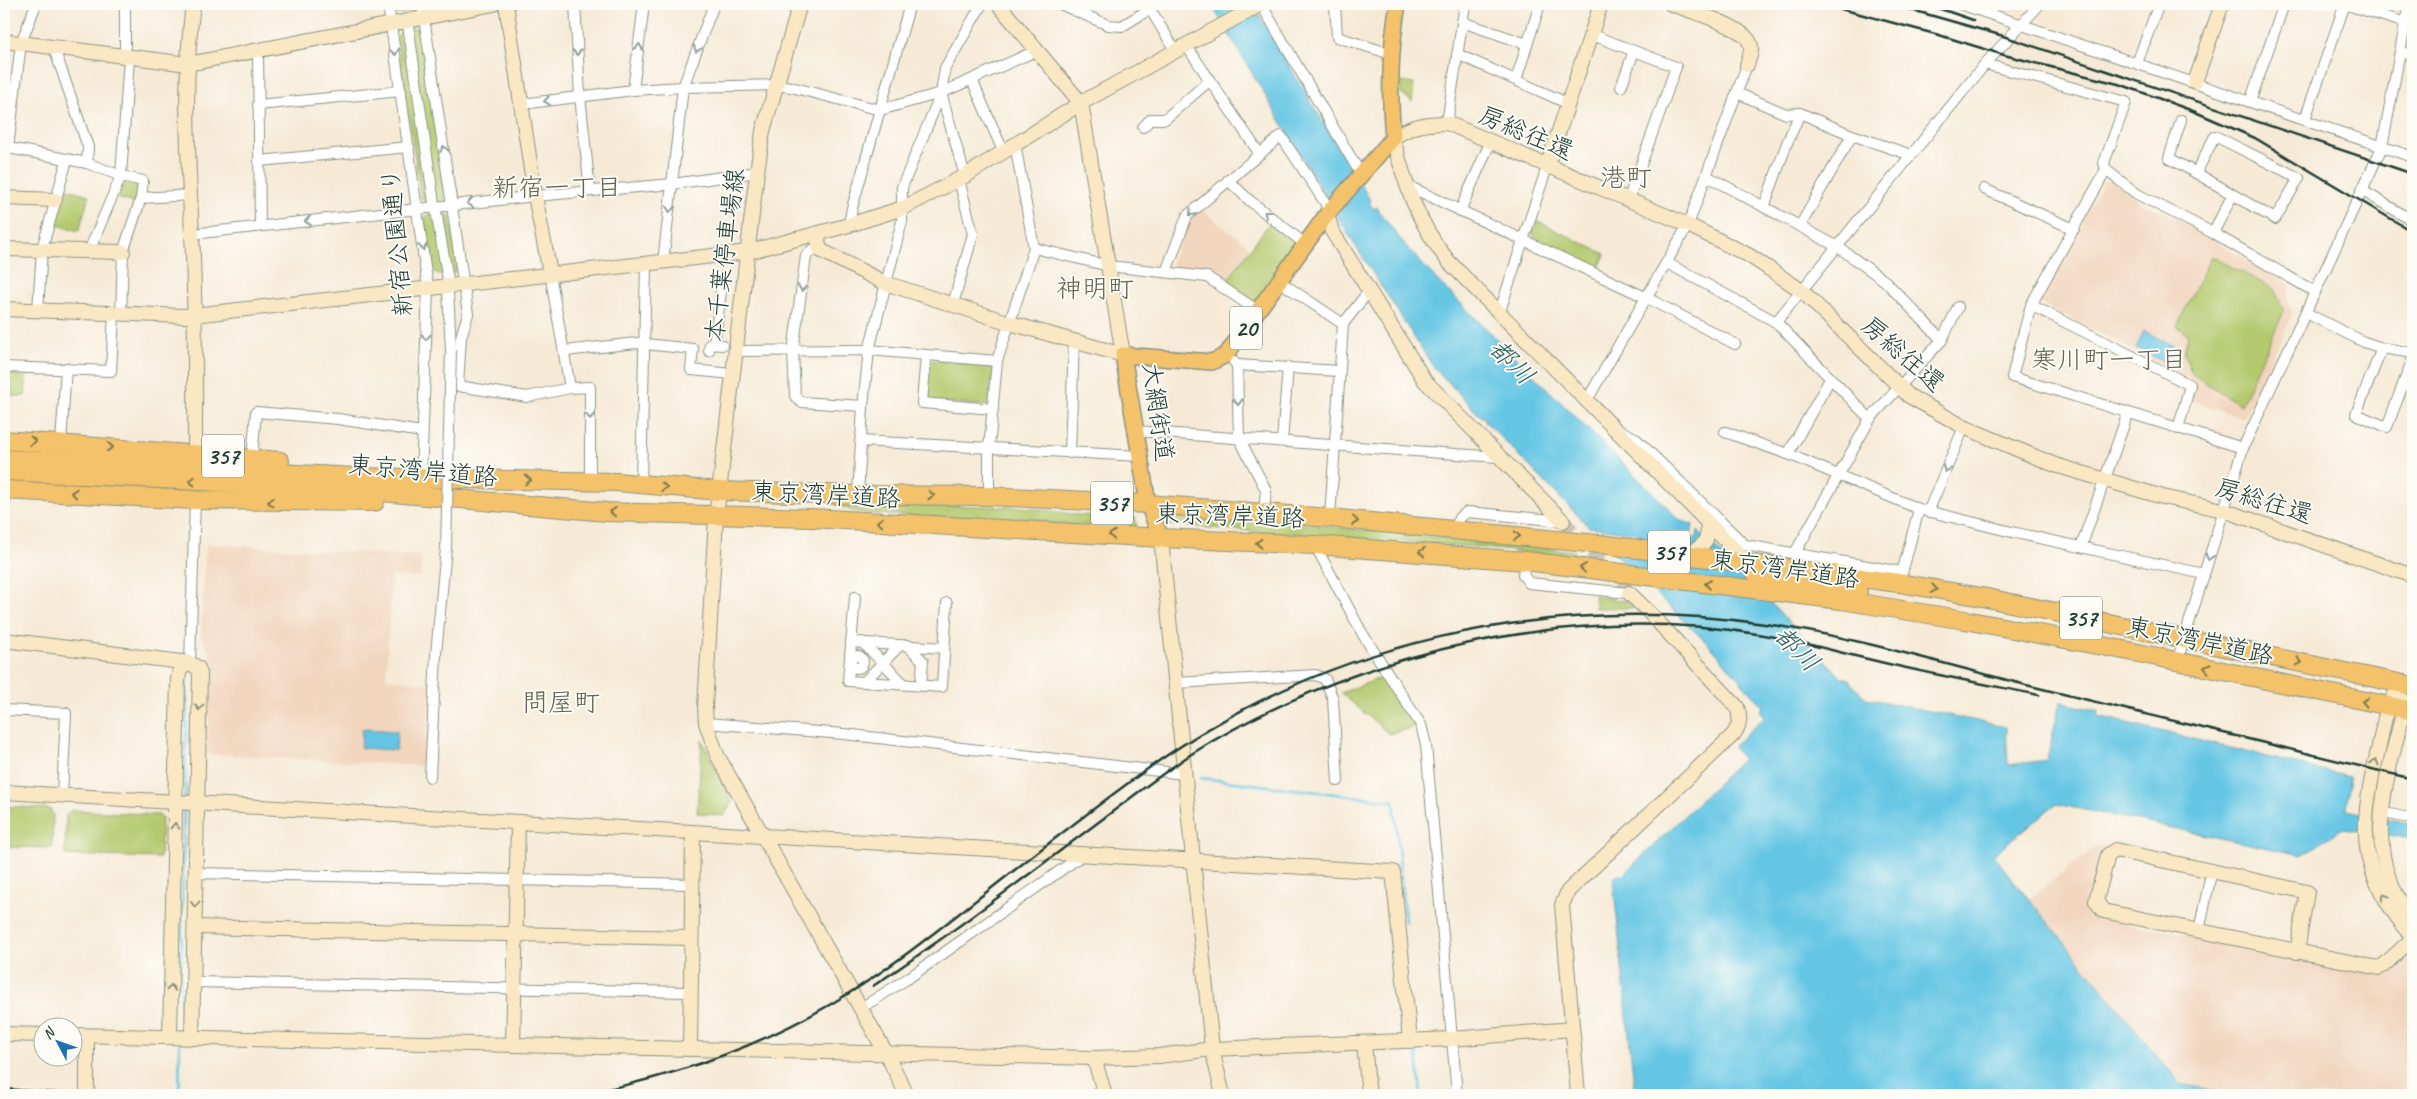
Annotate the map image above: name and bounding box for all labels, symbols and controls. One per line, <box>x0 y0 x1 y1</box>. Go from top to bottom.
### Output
one-way arrow <box>633 43 644 51</box>
one-way arrow <box>693 45 703 53</box>
one-way arrow <box>389 48 400 56</box>
one-way arrow <box>572 49 583 57</box>
one-way arrow <box>543 95 551 106</box>
street label: 房総往還 <box>1474 99 1578 167</box>
one-way arrow <box>439 145 449 154</box>
district label: 港町 <box>1600 161 1652 194</box>
street label: 新宿公園通り <box>375 166 419 318</box>
street label: 本千葉停車場線 <box>698 166 752 344</box>
district label: 新宿一丁目 <box>492 171 622 204</box>
one-way arrow <box>465 197 473 208</box>
one-way arrow <box>665 205 676 213</box>
one-way arrow <box>1189 207 1198 216</box>
one-way arrow <box>1263 211 1273 220</box>
one-way arrow <box>304 215 312 226</box>
one-way arrow <box>417 244 428 252</box>
district label: 神明町 <box>1056 272 1134 305</box>
one-way arrow <box>797 284 807 293</box>
road number: 20 <box>1230 306 1262 349</box>
street label: 房総往還 <box>1855 309 1951 399</box>
water label: 都川 <box>1482 332 1542 392</box>
one-way arrow <box>421 333 431 341</box>
district label: 寒川町一丁目 <box>2031 343 2187 376</box>
street label: 大網街道 <box>1135 360 1181 464</box>
one-way arrow <box>1233 398 1243 406</box>
one-way arrow <box>585 412 595 420</box>
road number: 357 <box>202 434 244 478</box>
one-way arrow <box>29 436 37 447</box>
one-way arrow <box>106 441 114 452</box>
street label: 東京湾岸道路 <box>347 449 499 493</box>
one-way arrow <box>1942 464 1953 473</box>
street label: 房総往還 <box>2211 471 2317 531</box>
one-way arrow <box>187 475 195 486</box>
one-way arrow <box>524 475 532 486</box>
street label: 東京湾岸道路 <box>750 475 902 515</box>
one-way arrow <box>660 481 668 492</box>
road number: 357 <box>1091 482 1133 524</box>
one-way arrow <box>69 488 77 499</box>
one-way arrow <box>928 490 936 501</box>
one-way arrow <box>267 497 274 507</box>
street label: 東京湾岸道路 <box>1154 497 1306 535</box>
one-way arrow <box>609 507 617 518</box>
one-way arrow <box>1352 515 1360 526</box>
one-way arrow <box>876 517 884 528</box>
one-way arrow <box>1108 530 1116 541</box>
one-way arrow <box>1513 530 1521 541</box>
road number: 357 <box>1648 530 1690 574</box>
one-way arrow <box>1255 537 1263 548</box>
street label: 東京湾岸道路 <box>1708 543 1862 595</box>
one-way arrow <box>1417 547 1425 558</box>
one-way arrow <box>2204 552 2214 560</box>
one-way arrow <box>1579 563 1587 574</box>
one-way arrow <box>1704 579 1712 590</box>
one-way arrow <box>1929 583 1938 593</box>
road number: 357 <box>2060 596 2102 640</box>
street label: 東京湾岸道路 <box>2123 610 2277 672</box>
water label: 都川 <box>1767 619 1827 679</box>
one-way arrow <box>2294 657 2303 667</box>
one-way arrow <box>2202 663 2211 674</box>
district label: 問屋町 <box>522 686 600 719</box>
one-way arrow <box>2361 697 2370 708</box>
one-way arrow <box>194 703 204 711</box>
one-way arrow <box>2369 758 2380 767</box>
one-way arrow <box>170 821 180 829</box>
one-way arrow <box>2381 894 2391 903</box>
one-way arrow <box>190 900 200 908</box>
one-way arrow <box>166 984 177 992</box>
north arrow <box>32 1016 82 1066</box>
text: N <box>39 1023 59 1043</box>

